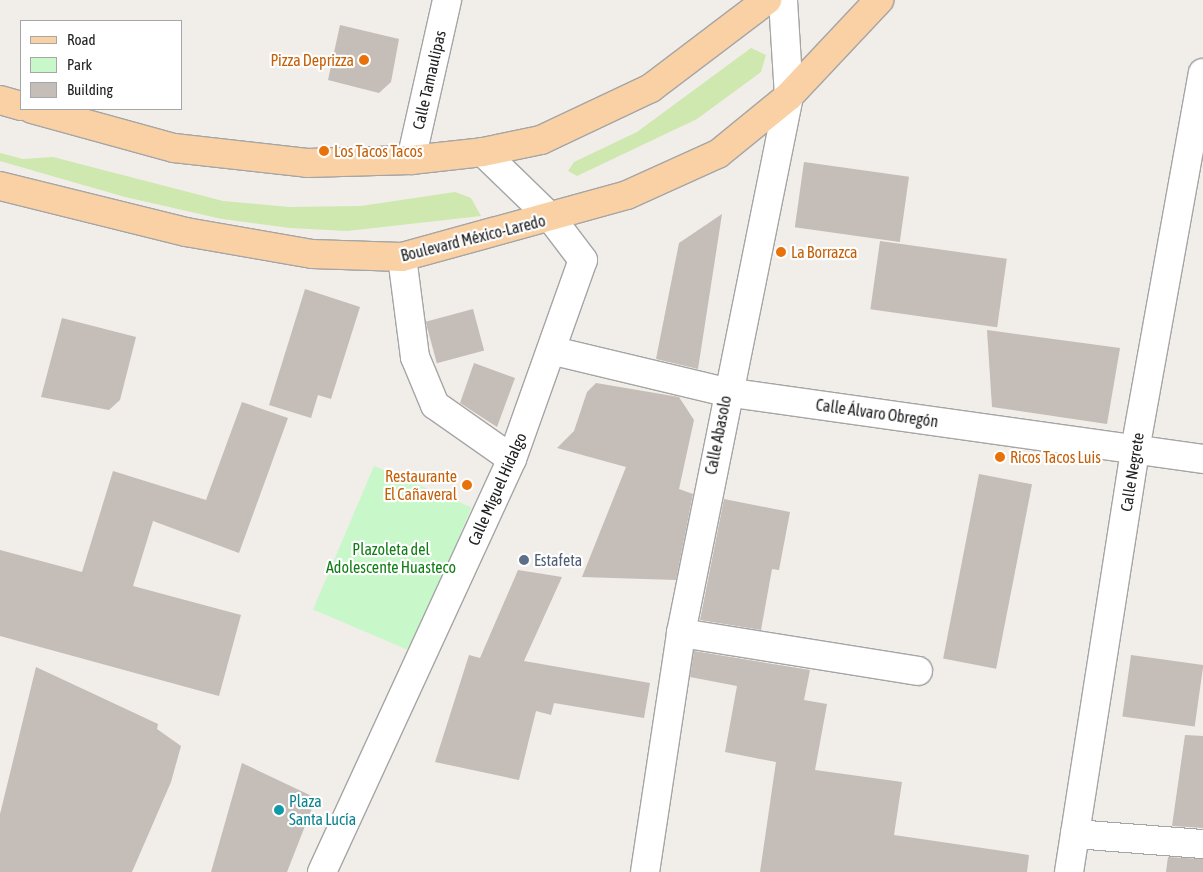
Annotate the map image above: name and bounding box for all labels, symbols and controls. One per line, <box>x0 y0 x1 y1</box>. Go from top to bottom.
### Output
legend <box>20 20 182 110</box>
street label: Calle Tamaulipas <box>408 29 450 131</box>
text: Road <box>67 31 96 48</box>
place label: Pizza Deprizza <box>270 50 354 70</box>
marker: Pizza Deprizza <box>358 54 370 66</box>
text: Park <box>67 56 92 73</box>
text: Building <box>67 81 113 98</box>
place label: Los Tacos Tacos <box>334 141 423 161</box>
marker: Los Tacos Tacos <box>318 145 330 157</box>
street label: Boulevard México-Laredo <box>399 211 547 265</box>
place label: La Borrazca <box>791 242 857 262</box>
marker: La Borrazca <box>775 246 787 258</box>
street label: Calle Abasolo <box>701 394 735 476</box>
street label: Calle Álvaro Obregón <box>815 395 939 431</box>
street label: Calle Miguel Hidalgo <box>464 430 530 548</box>
street label: Calle Negrete <box>1116 431 1148 513</box>
place label: Ricos Tacos Luis <box>1010 447 1101 467</box>
marker: Ricos Tacos Luis <box>994 451 1006 463</box>
place label: Restaurante El Cañaveral <box>384 466 457 504</box>
marker: Restaurante El Cañaveral <box>461 479 473 491</box>
park label: Plazoleta del Adolescente Huasteco <box>326 539 456 577</box>
place label: Estafeta <box>534 550 582 570</box>
marker: Estafeta <box>518 554 530 566</box>
place label: Plaza Santa Lucía <box>289 791 356 829</box>
marker: Plaza Santa Lucía <box>273 804 285 816</box>

